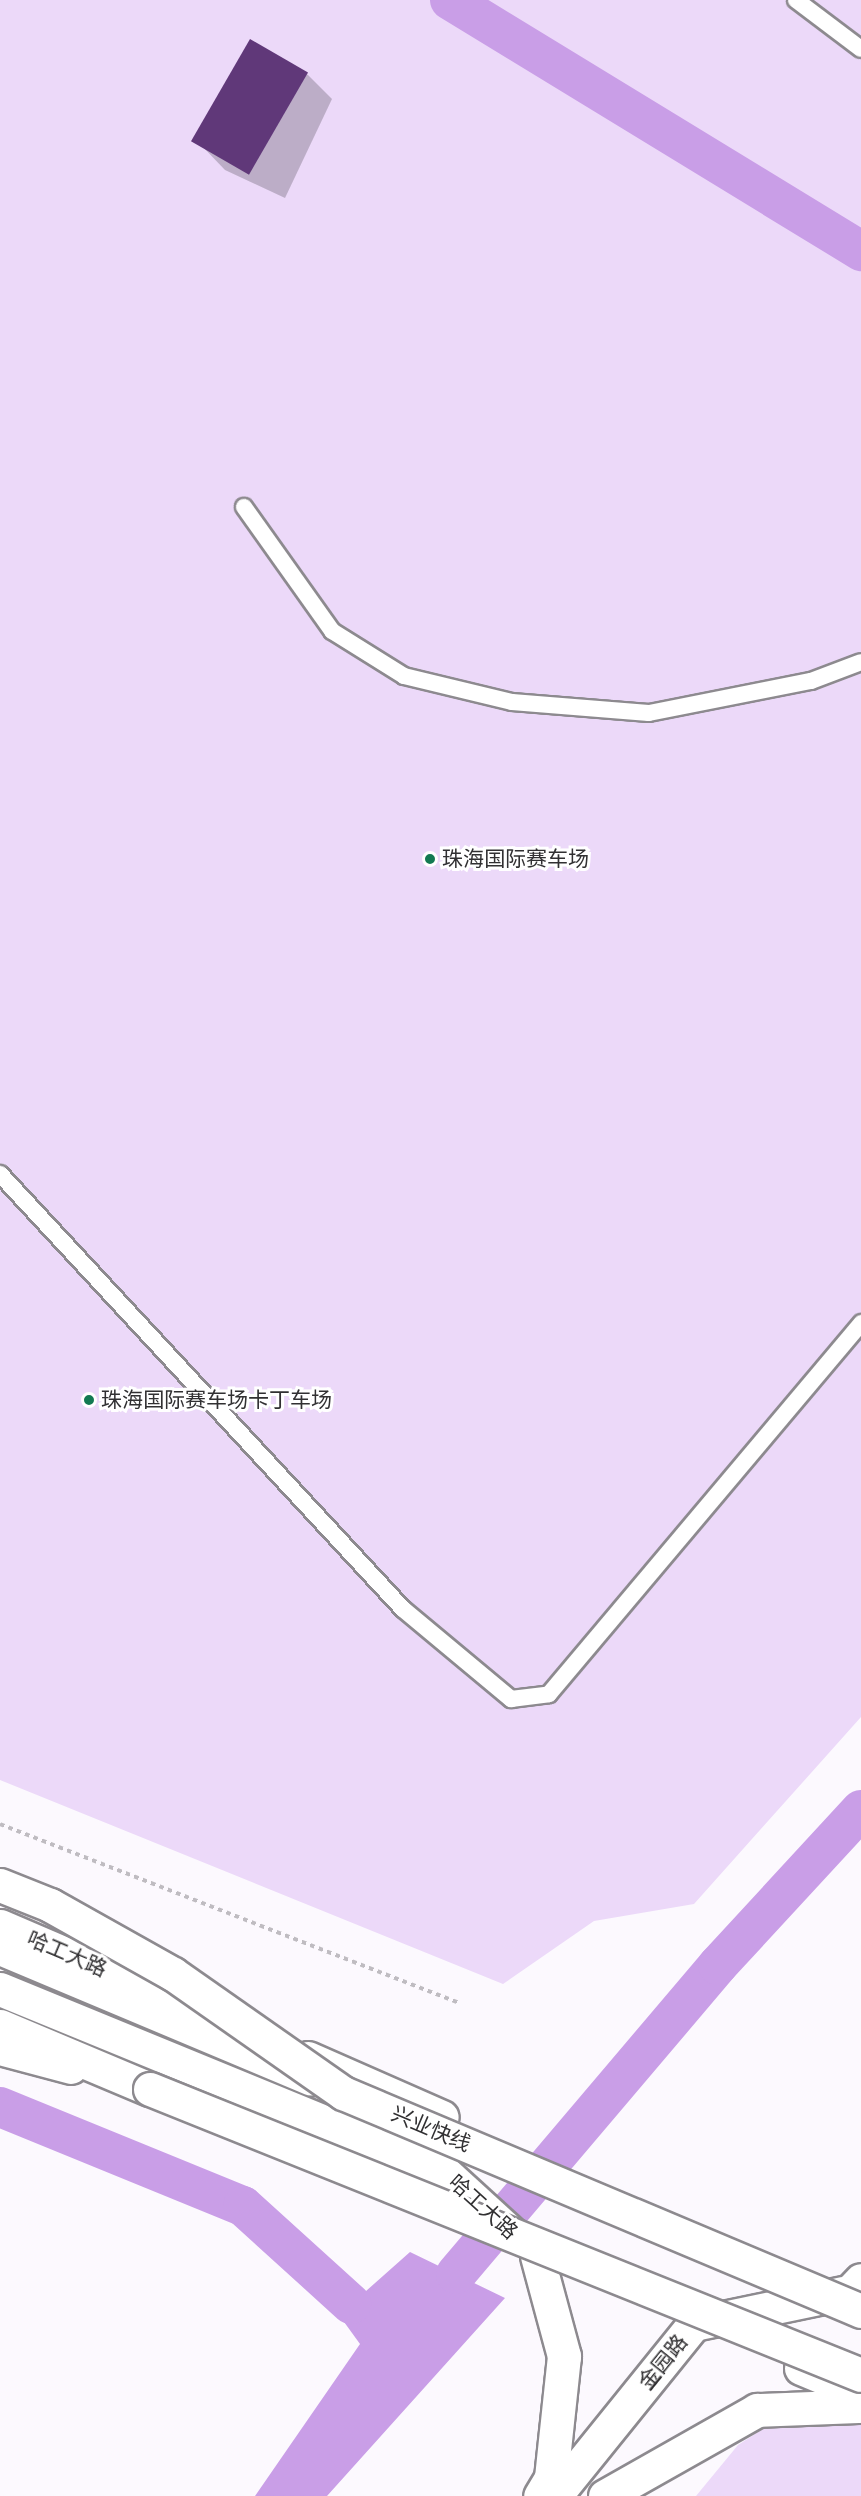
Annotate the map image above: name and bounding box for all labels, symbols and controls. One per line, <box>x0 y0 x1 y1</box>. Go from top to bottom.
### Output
place label: 珠海国际赛车场 <box>442 846 589 872</box>
marker: 珠海国际赛车场 <box>423 852 437 866</box>
place label: 珠海国际赛车场卡丁车场 <box>101 1387 332 1413</box>
marker: 珠海国际赛车场卡丁车场 <box>82 1393 96 1407</box>
street label: 哈工大路 <box>23 1926 111 1982</box>
street label: 兴业快线 <box>387 2101 475 2157</box>
street label: 哈工大路 <box>443 2170 523 2244</box>
street label: 金园路 <box>633 2330 693 2394</box>

